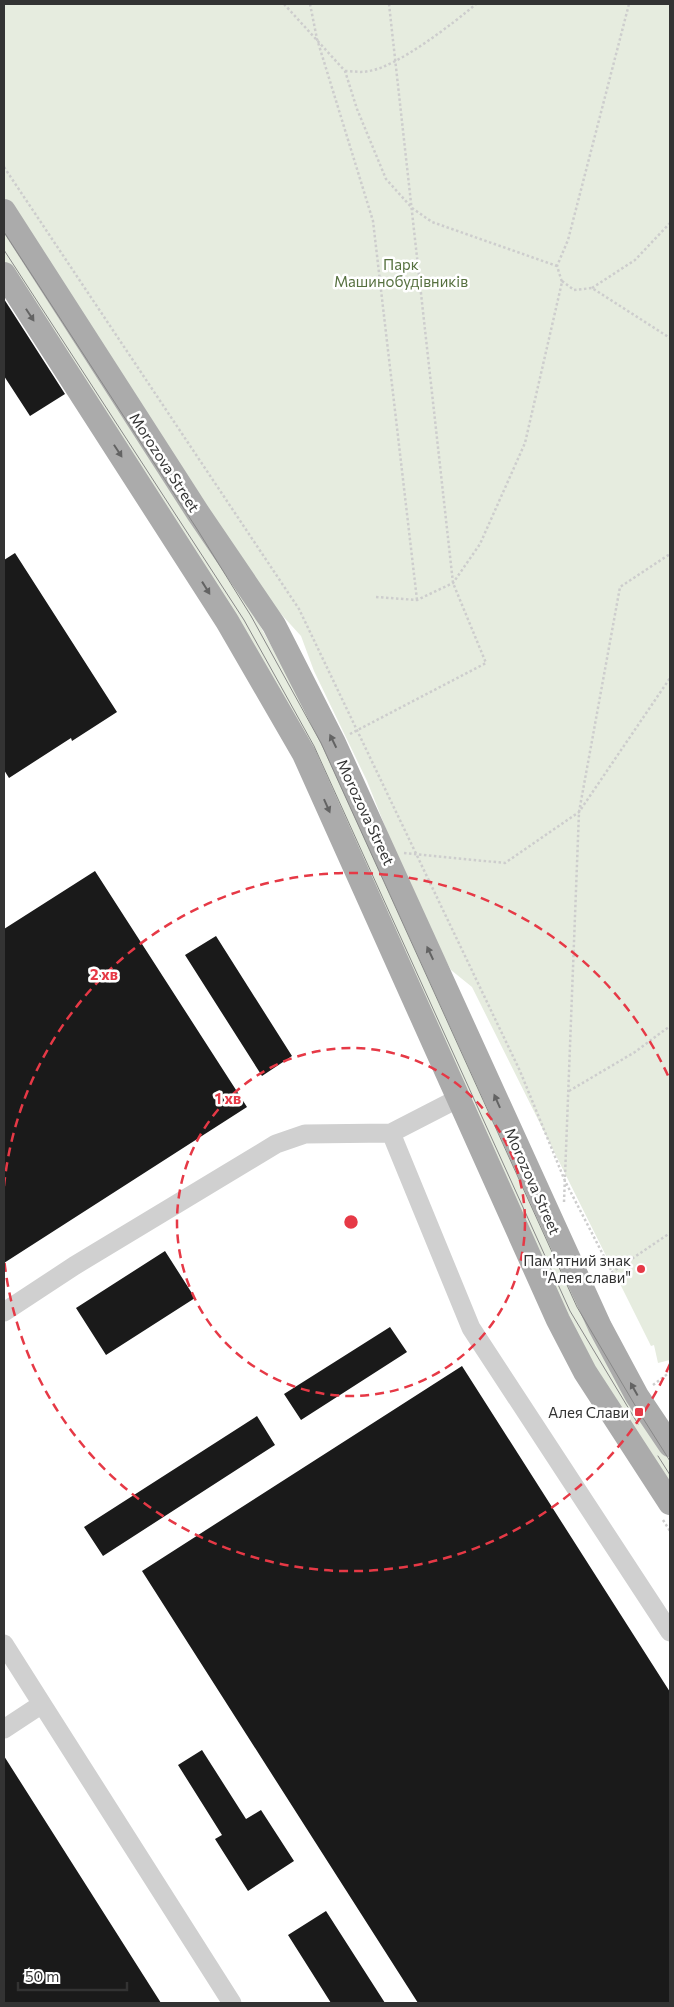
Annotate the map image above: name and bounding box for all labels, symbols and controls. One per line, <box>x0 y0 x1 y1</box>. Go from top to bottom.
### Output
park label: Парк Машинобудівників <box>334 255 468 290</box>
one-way arrow <box>25 308 35 321</box>
street label: Morozova Street <box>126 409 204 515</box>
one-way arrow <box>114 444 123 458</box>
one-way arrow <box>201 581 211 595</box>
one-way arrow <box>329 734 337 748</box>
street label: Morozova Street <box>334 756 398 868</box>
one-way arrow <box>324 799 332 813</box>
one-way arrow <box>426 945 434 960</box>
text: 2 хв <box>90 965 118 983</box>
text: 1 хв <box>215 1089 241 1107</box>
one-way arrow <box>493 1094 501 1108</box>
street label: Morozova Street <box>501 1125 565 1237</box>
centre of rings <box>342 1213 360 1231</box>
place label: Пам'ятний знак "Алея слави" <box>523 1251 631 1286</box>
marker: Пам'ятний знак "Алея слави" <box>635 1263 647 1275</box>
one-way arrow <box>630 1383 639 1396</box>
place label: Алея Слави <box>548 1403 629 1421</box>
marker: Алея Слави <box>633 1406 645 1418</box>
scale bar <box>18 1960 126 1992</box>
text: 50 m <box>25 1967 59 1985</box>

